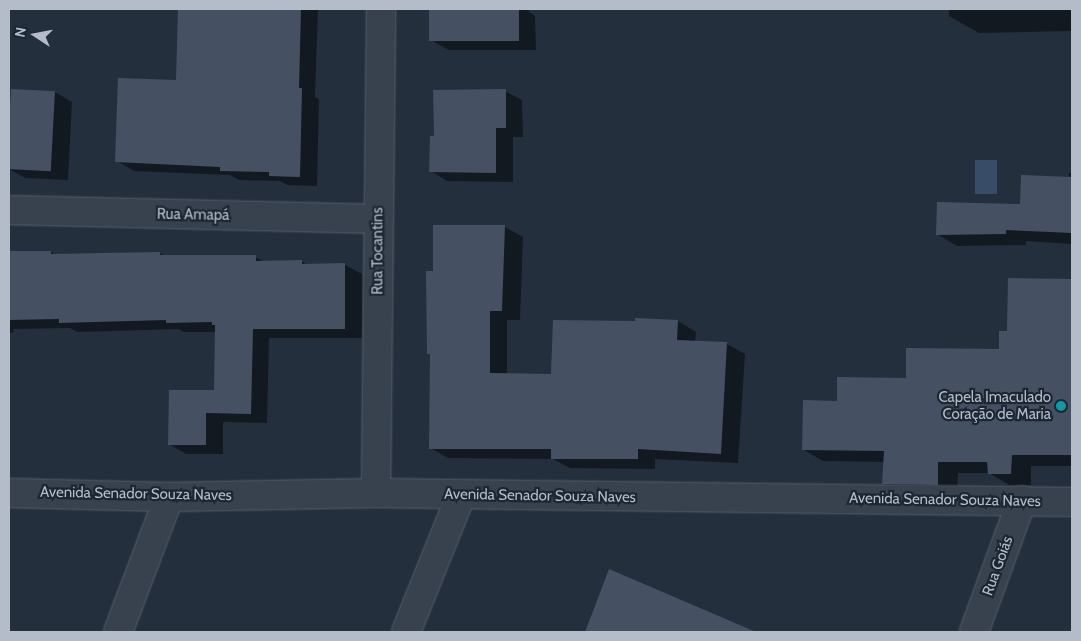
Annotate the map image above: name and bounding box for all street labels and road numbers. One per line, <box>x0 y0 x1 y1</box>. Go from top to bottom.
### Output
street label: Rua Amapá <box>157 205 229 225</box>
street label: Rua Tocantins <box>369 207 387 295</box>
street label: Avenida Senador Souza Naves <box>40 483 232 505</box>
street label: Avenida Senador Souza Naves <box>444 485 636 507</box>
street label: Avenida Senador Souza Naves <box>849 489 1041 511</box>
street label: Rua Goiás <box>979 534 1017 598</box>

